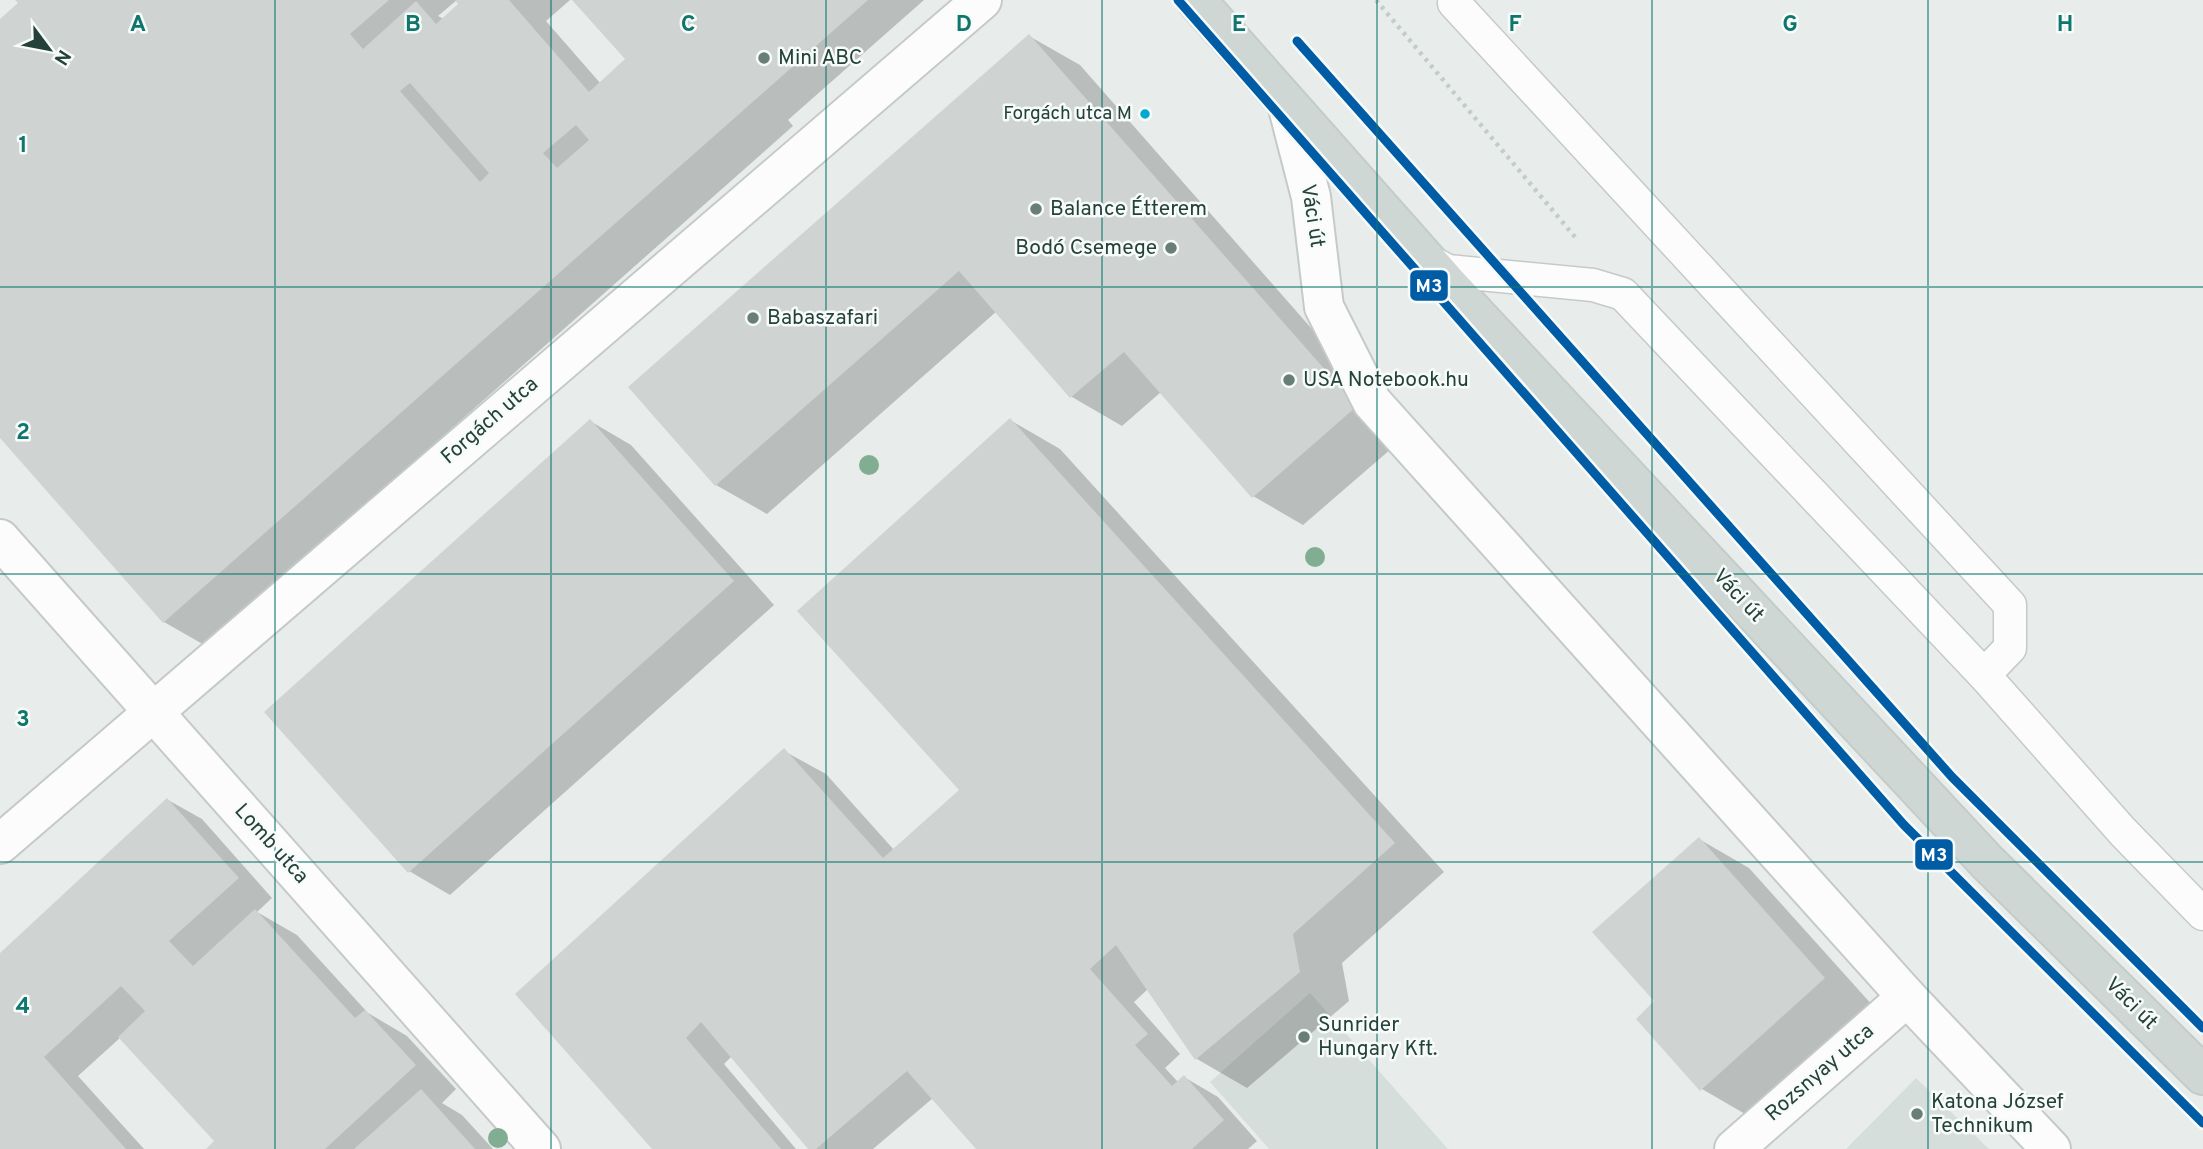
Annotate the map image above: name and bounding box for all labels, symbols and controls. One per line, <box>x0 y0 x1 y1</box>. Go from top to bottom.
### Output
text: A <box>130 11 146 40</box>
text: B <box>405 11 421 40</box>
text: C <box>681 11 695 40</box>
text: D <box>956 11 972 40</box>
text: E <box>1232 11 1246 40</box>
text: F <box>1508 11 1522 40</box>
text: G <box>1782 11 1798 40</box>
text: H <box>2057 11 2073 40</box>
north arrow <box>14 14 84 84</box>
text: N <box>48 45 76 69</box>
place label: Mini ABC <box>778 45 862 72</box>
marker: Mini ABC <box>756 50 772 66</box>
place label: Forgách utca M <box>1003 102 1132 126</box>
marker: Forgách utca M <box>1138 107 1152 121</box>
text: 1 <box>18 132 28 161</box>
street label: Váci út <box>1294 182 1330 250</box>
place label: Balance Étterem <box>1050 195 1207 223</box>
marker: Balance Étterem <box>1028 201 1044 217</box>
place label: Bodó Csemege <box>1015 235 1157 262</box>
marker: Bodó Csemege <box>1163 240 1179 256</box>
line badge: M3 <box>1409 269 1449 302</box>
text: M3 <box>1416 275 1442 299</box>
place label: Babaszafari <box>767 305 878 332</box>
marker: Babaszafari <box>745 310 761 326</box>
place label: USA Notebook.hu <box>1303 367 1469 394</box>
street label: Forgách utca <box>436 371 544 471</box>
marker: USA Notebook.hu <box>1281 372 1297 388</box>
text: 2 <box>16 419 30 448</box>
street label: Váci út <box>1706 563 1770 629</box>
text: 3 <box>16 706 30 735</box>
street label: Lomb utca <box>228 798 314 890</box>
line badge: M3 <box>1914 838 1954 871</box>
text: M3 <box>1921 844 1947 868</box>
street label: Váci út <box>2099 972 2163 1036</box>
text: 4 <box>16 993 30 1022</box>
place label: Sunrider Hungary Kft. <box>1318 1012 1438 1063</box>
street label: Rozsnyay utca <box>1760 1018 1880 1128</box>
marker: Sunrider Hungary Kft. <box>1296 1029 1312 1045</box>
place label: Katona József Technikum <box>1931 1089 2064 1140</box>
marker: Katona József Technikum <box>1909 1106 1925 1122</box>

